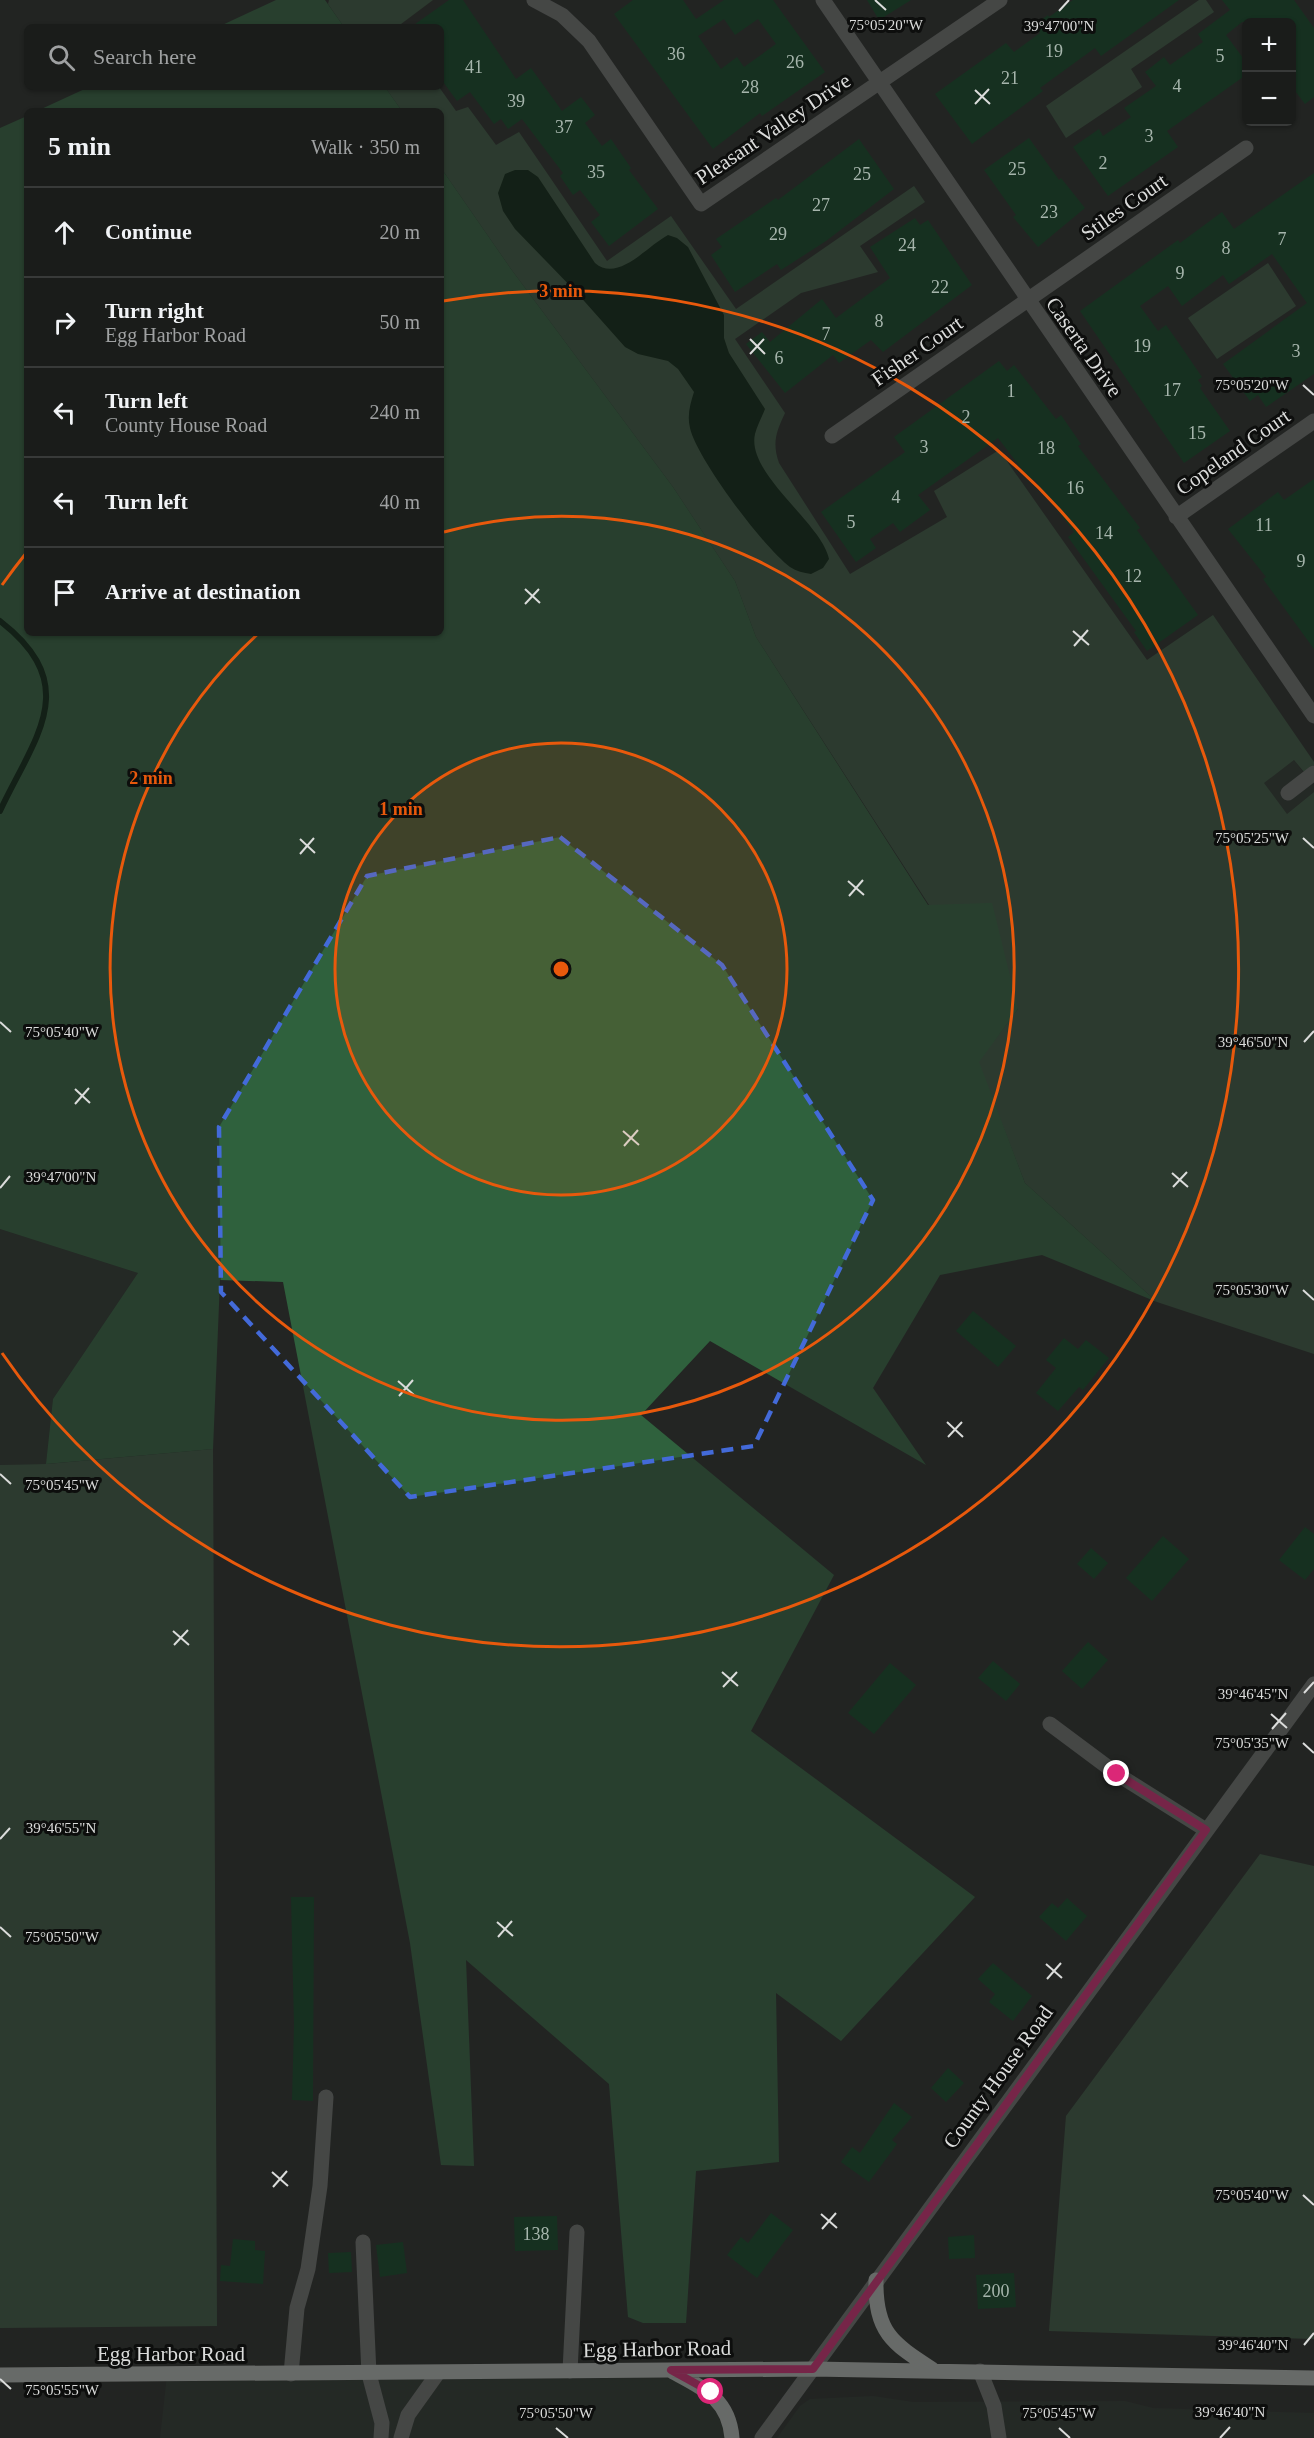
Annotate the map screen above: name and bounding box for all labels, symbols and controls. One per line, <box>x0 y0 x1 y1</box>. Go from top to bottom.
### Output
text: 75°05'20"W <box>849 17 924 33</box>
text: 39°47'00"N <box>1024 18 1094 34</box>
map controls <box>1242 18 1296 126</box>
button: + <box>1242 18 1296 72</box>
search box <box>24 24 444 90</box>
icon: search <box>45 41 78 74</box>
house number: 19 <box>1045 41 1063 61</box>
text: Search here <box>93 44 196 69</box>
house number: 36 <box>667 44 685 64</box>
house number: 5 <box>1216 46 1225 66</box>
house number: 26 <box>786 52 804 72</box>
house number: 41 <box>465 57 483 77</box>
street label: Pleasant Valley Drive <box>691 68 855 190</box>
house number: 21 <box>1001 68 1019 88</box>
button: − <box>1242 72 1296 126</box>
house number: 4 <box>1173 76 1182 96</box>
house number: 28 <box>741 77 759 97</box>
house number: 39 <box>507 91 525 111</box>
house number: 37 <box>555 117 573 137</box>
house number: 3 <box>1145 126 1154 146</box>
text: 5 min <box>48 132 111 161</box>
text: Walk · 350 m <box>311 136 420 158</box>
house number: 2 <box>1099 153 1108 173</box>
house number: 25 <box>1008 159 1026 179</box>
house number: 35 <box>587 162 605 182</box>
house number: 25 <box>853 164 871 184</box>
street label: Stiles Court <box>1076 168 1172 245</box>
house number: 27 <box>812 195 830 215</box>
house number: 23 <box>1040 202 1058 222</box>
icon: ahead <box>48 216 81 249</box>
text: Continue <box>105 219 192 244</box>
text: 20 m <box>379 221 420 243</box>
house number: 29 <box>769 224 787 244</box>
house number: 7 <box>1278 229 1287 249</box>
house number: 24 <box>898 235 916 255</box>
house number: 8 <box>1222 238 1231 258</box>
house number: 9 <box>1176 263 1185 283</box>
house number: 22 <box>931 277 949 297</box>
text: 3 min <box>539 281 583 301</box>
street label: Caserta Drive <box>1041 293 1127 401</box>
text: Turn right <box>105 298 204 323</box>
icon: right <box>48 306 81 339</box>
text: 50 m <box>379 311 420 333</box>
street label: Fisher Court <box>867 311 967 391</box>
house number: 8 <box>875 311 884 331</box>
text: Egg Harbor Road <box>105 324 246 346</box>
house number: 7 <box>822 324 831 344</box>
house number: 19 <box>1133 336 1151 356</box>
house number: 3 <box>1292 341 1301 361</box>
house number: 6 <box>775 348 784 368</box>
text: 75°05'20"W <box>1215 377 1290 393</box>
house number: 17 <box>1163 380 1181 400</box>
house number: 1 <box>1007 381 1016 401</box>
text: Turn left <box>105 388 188 413</box>
icon: left <box>48 396 81 429</box>
text: 240 m <box>369 401 420 423</box>
street label: Copeland Court <box>1171 404 1295 500</box>
house number: 2 <box>962 407 971 427</box>
text: County House Road <box>105 414 267 436</box>
house number: 15 <box>1188 423 1206 443</box>
house number: 3 <box>920 437 929 457</box>
house number: 18 <box>1037 438 1055 458</box>
house number: 16 <box>1066 478 1084 498</box>
icon: left <box>48 486 81 519</box>
house number: 4 <box>892 487 901 507</box>
text: Turn left <box>105 489 188 514</box>
text: 40 m <box>379 491 420 513</box>
house number: 5 <box>847 512 856 532</box>
house number: 11 <box>1255 515 1273 535</box>
house number: 14 <box>1095 523 1113 543</box>
house number: 9 <box>1297 551 1306 571</box>
house number: 12 <box>1124 566 1142 586</box>
icon: arrive <box>48 576 81 609</box>
text: Arrive at destination <box>105 579 301 604</box>
text: 2 min <box>129 768 173 788</box>
text: 1 min <box>379 799 423 819</box>
text: 75°05'25"W <box>1215 830 1290 846</box>
centre of rings <box>551 959 571 979</box>
text: 75°05'40"W <box>25 1024 100 1040</box>
text: 39°46'50"N <box>1218 1034 1288 1050</box>
text: 39°47'00"N <box>26 1169 96 1185</box>
text: 75°05'30"W <box>1215 1282 1290 1298</box>
text: 75°05'45"W <box>25 1477 100 1493</box>
text: 39°46'45"N <box>1218 1686 1288 1702</box>
text: 75°05'35"W <box>1215 1735 1290 1751</box>
route end <box>1103 1760 1129 1786</box>
text: 39°46'55"N <box>26 1820 96 1836</box>
text: 75°05'50"W <box>25 1929 100 1945</box>
street label: County House Road <box>938 2001 1058 2153</box>
text: 75°05'40"W <box>1215 2187 1290 2203</box>
house number: 138 <box>523 2224 550 2244</box>
house number: 200 <box>983 2281 1010 2301</box>
street label: Egg Harbor Road <box>583 2336 732 2362</box>
text: 39°46'40"N <box>1218 2337 1288 2353</box>
street label: Egg Harbor Road <box>97 2342 246 2366</box>
route start <box>697 2378 723 2404</box>
text: 75°05'55"W <box>25 2382 100 2398</box>
text: 39°46'40"N <box>1195 2404 1265 2420</box>
text: 75°05'50"W <box>519 2405 594 2421</box>
text: 75°05'45"W <box>1022 2405 1097 2421</box>

